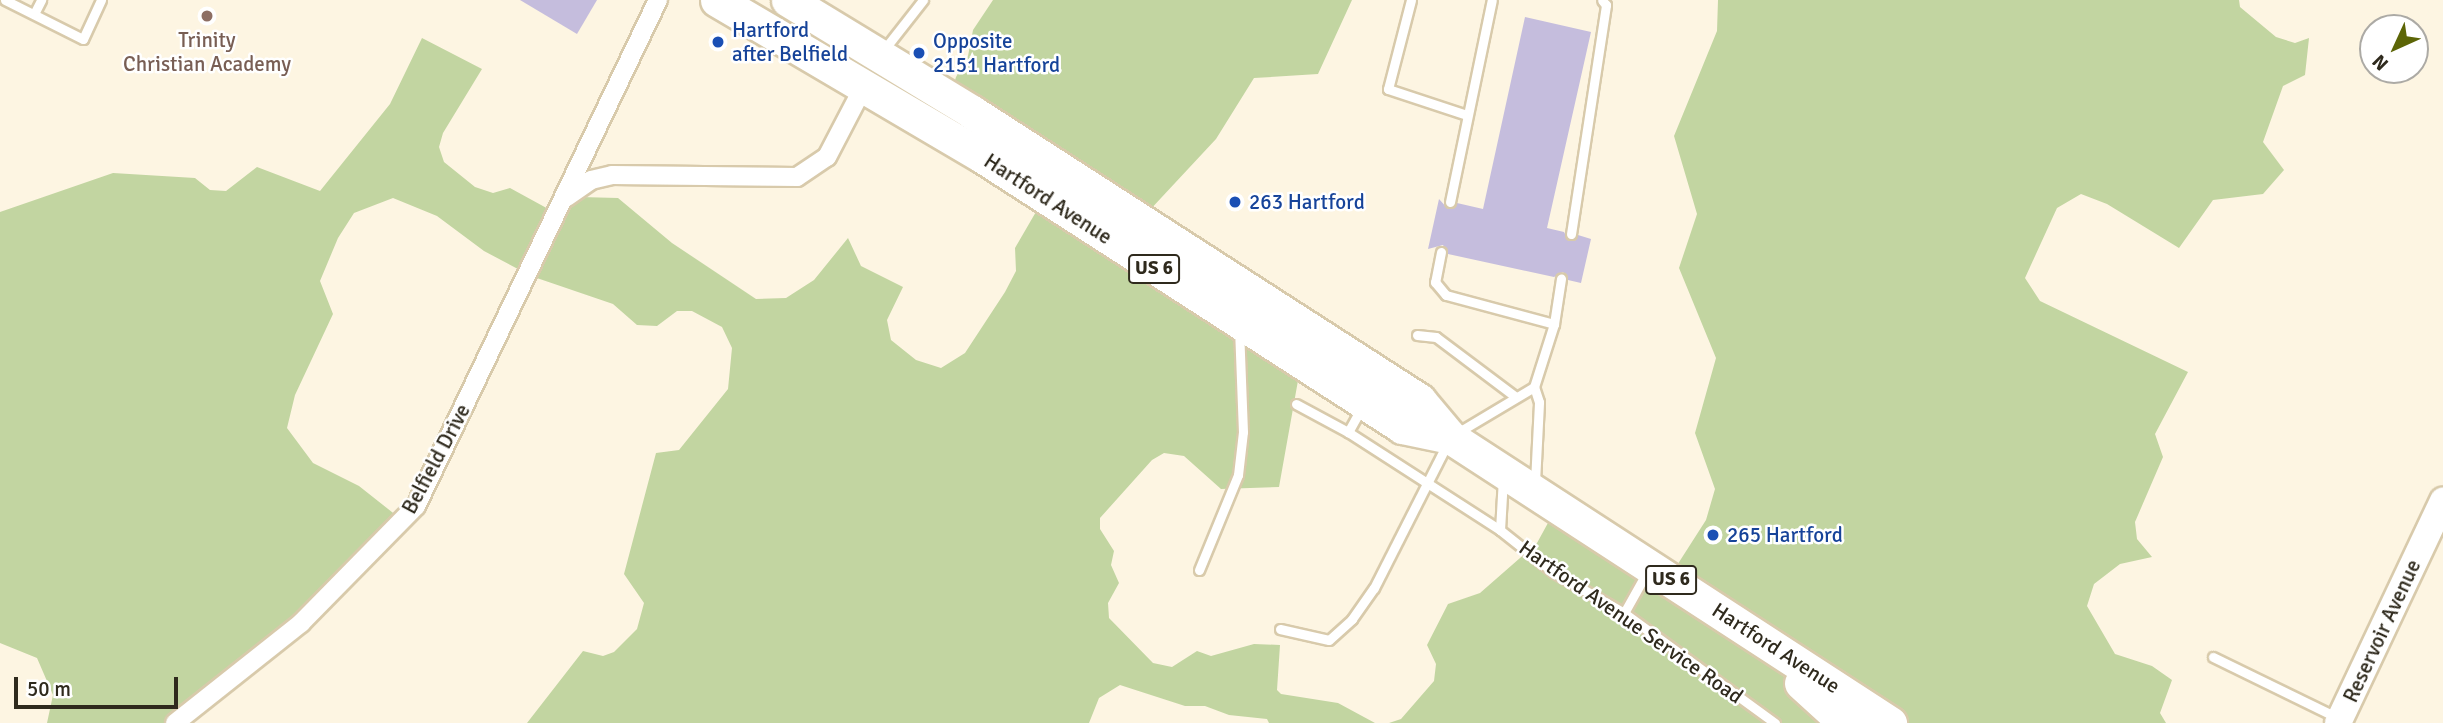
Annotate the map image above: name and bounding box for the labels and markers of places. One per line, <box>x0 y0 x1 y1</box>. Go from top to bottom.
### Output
marker: Trinity Christian Academy <box>199 8 215 24</box>
place label: Hartford after Belfield <box>732 17 848 67</box>
place label: Trinity Christian Academy <box>123 27 291 77</box>
place label: Opposite 2151 Hartford <box>933 28 1060 78</box>
marker: Hartford after Belfield <box>710 34 726 50</box>
marker: Opposite 2151 Hartford <box>911 45 927 61</box>
place label: 263 Hartford <box>1249 189 1365 215</box>
marker: 263 Hartford <box>1227 194 1243 210</box>
place label: 265 Hartford <box>1727 522 1843 548</box>
marker: 265 Hartford <box>1705 527 1721 543</box>

